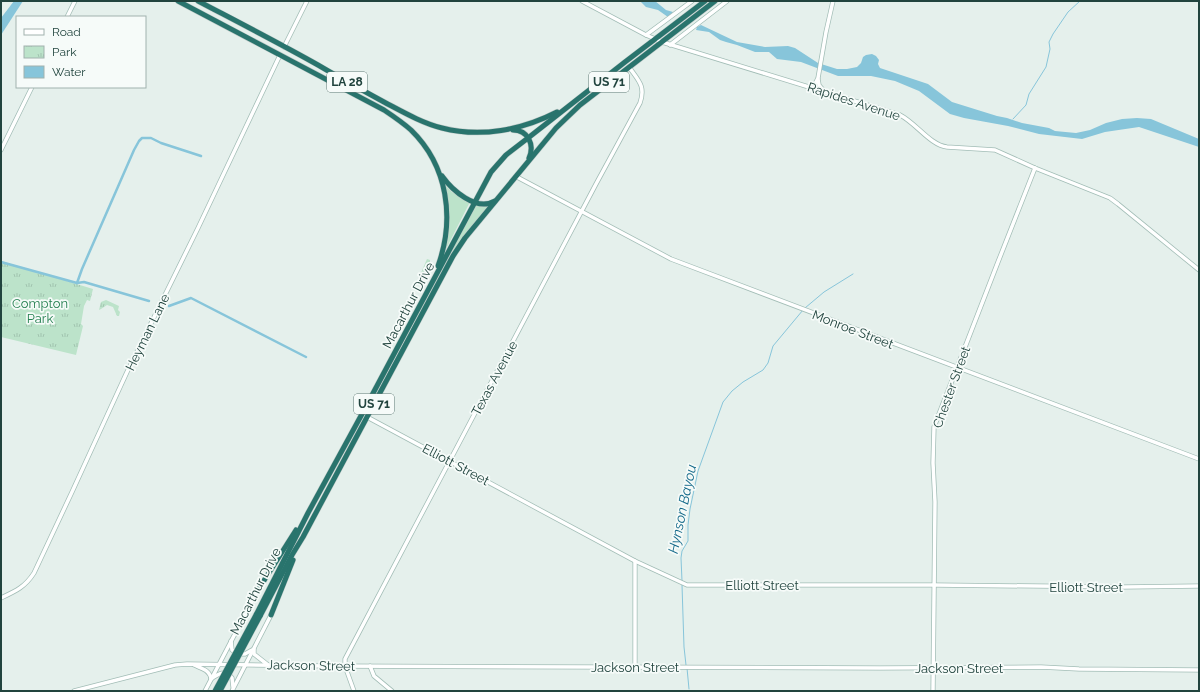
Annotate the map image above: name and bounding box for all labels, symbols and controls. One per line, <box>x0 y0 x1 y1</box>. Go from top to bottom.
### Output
legend <box>16 16 146 88</box>
text: Road <box>52 25 81 39</box>
text: Park <box>52 45 77 59</box>
text: Water <box>52 65 86 79</box>
road number: LA 28 <box>327 72 367 92</box>
road number: US 71 <box>589 72 629 92</box>
street label: Rapides Avenue <box>805 79 903 124</box>
street label: Macarthur Drive <box>379 259 438 351</box>
street label: Heyman Lane <box>122 291 173 373</box>
park label: Compton Park <box>12 296 68 326</box>
street label: Monroe Street <box>810 307 896 352</box>
street label: Texas Avenue <box>469 338 521 418</box>
street label: Chester Street <box>930 344 973 430</box>
road number: US 71 <box>354 394 394 414</box>
street label: Elliott Street <box>420 441 492 489</box>
water label: Hynson Bayou <box>665 463 699 555</box>
street label: Macarthur Drive <box>227 545 284 637</box>
street label: Elliott Street <box>725 578 799 593</box>
street label: Elliott Street <box>1049 580 1123 595</box>
street label: Jackson Street <box>267 657 356 674</box>
street label: Jackson Street <box>591 660 680 675</box>
street label: Jackson Street <box>915 661 1004 676</box>

